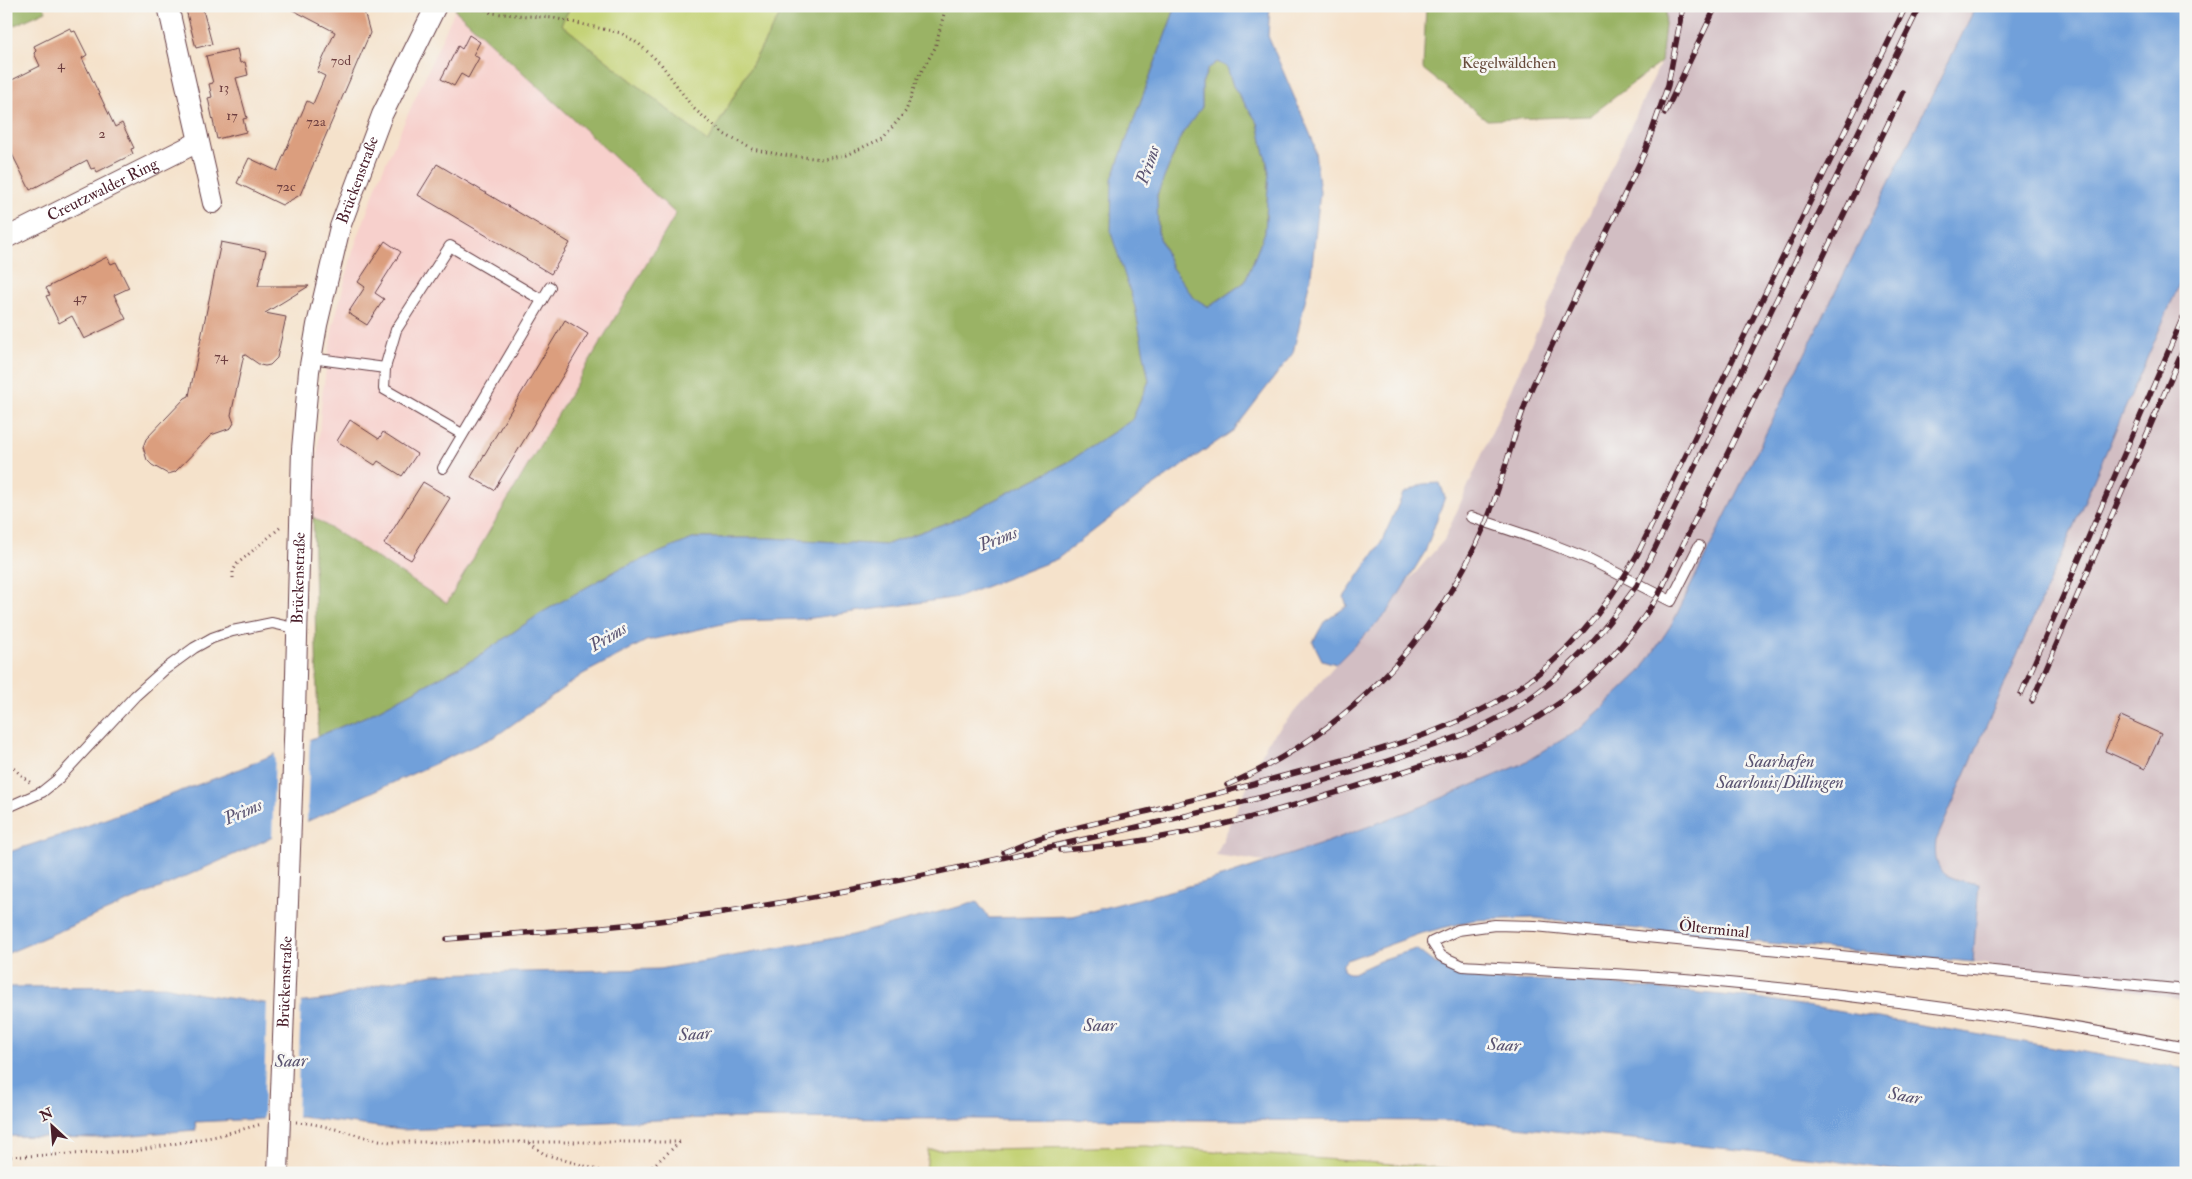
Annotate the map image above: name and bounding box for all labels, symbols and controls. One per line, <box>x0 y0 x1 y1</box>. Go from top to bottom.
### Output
house number: 70d <box>331 52 351 69</box>
park label: Kegelwäldchen <box>1462 53 1556 73</box>
house number: 4 <box>57 56 66 73</box>
house number: 13 <box>219 79 229 96</box>
house number: 17 <box>226 107 238 124</box>
house number: 72a <box>306 113 326 130</box>
house number: 2 <box>98 125 106 142</box>
street label: Brückenstraße <box>332 133 383 227</box>
water label: Prims <box>1130 141 1166 188</box>
street label: Creutzwalder Ring <box>44 153 162 226</box>
house number: 72c <box>276 178 296 195</box>
house number: 47 <box>73 289 87 306</box>
house number: 74 <box>214 348 229 365</box>
water label: Prims <box>974 521 1022 557</box>
street label: Brückenstraße <box>287 531 310 624</box>
water label: Prims <box>584 616 632 658</box>
water label: Saarhafen Saarlouis/Dillingen <box>1715 750 1844 794</box>
water label: Prims <box>219 793 267 831</box>
street label: Ölterminal <box>1678 915 1750 943</box>
street label: Brückenstraße <box>273 935 297 1028</box>
water label: Saar <box>1083 1014 1118 1037</box>
water label: Saar <box>677 1021 713 1047</box>
water label: Saar <box>1486 1033 1522 1057</box>
water label: Saar <box>273 1049 309 1073</box>
water label: Saar <box>1886 1082 1924 1110</box>
north arrow <box>28 1102 78 1152</box>
text: N <box>36 1104 56 1126</box>

